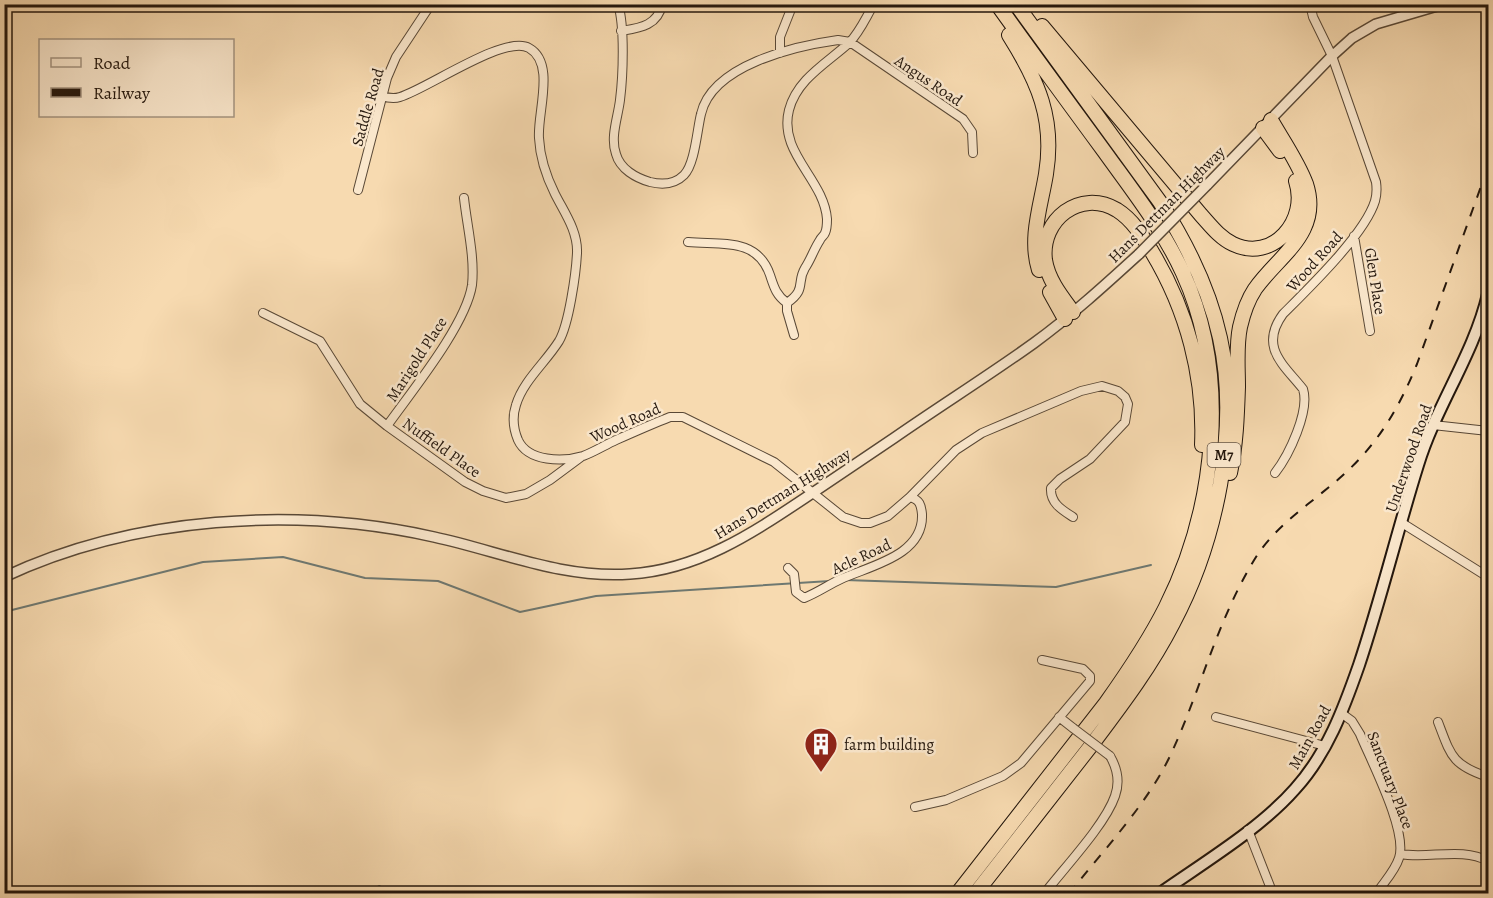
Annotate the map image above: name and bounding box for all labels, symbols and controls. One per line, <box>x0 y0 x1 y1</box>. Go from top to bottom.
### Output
legend <box>39 39 234 117</box>
street label: Angus Road <box>889 50 967 112</box>
text: Road <box>93 51 131 75</box>
street label: Saddle Road <box>346 65 390 149</box>
text: Railway <box>93 81 151 105</box>
street label: Hans Dettman Highway <box>1103 141 1231 268</box>
street label: Wood Road <box>1281 226 1348 298</box>
street label: Glen Place <box>1359 246 1391 316</box>
street label: Marigold Place <box>381 313 452 406</box>
street label: Wood Road <box>586 398 664 449</box>
street label: Underwood Road <box>1380 401 1438 516</box>
street label: Nuffield Place <box>398 413 485 483</box>
street label: Hans Dettman Highway <box>710 442 856 545</box>
road number: M7 <box>1208 443 1240 467</box>
street label: Acle Road <box>827 533 895 581</box>
street label: Main Road <box>1283 701 1337 774</box>
building icon: farm building <box>803 726 839 773</box>
street label: Sanctuary Place <box>1361 728 1419 832</box>
place label: farm building <box>844 734 934 756</box>

